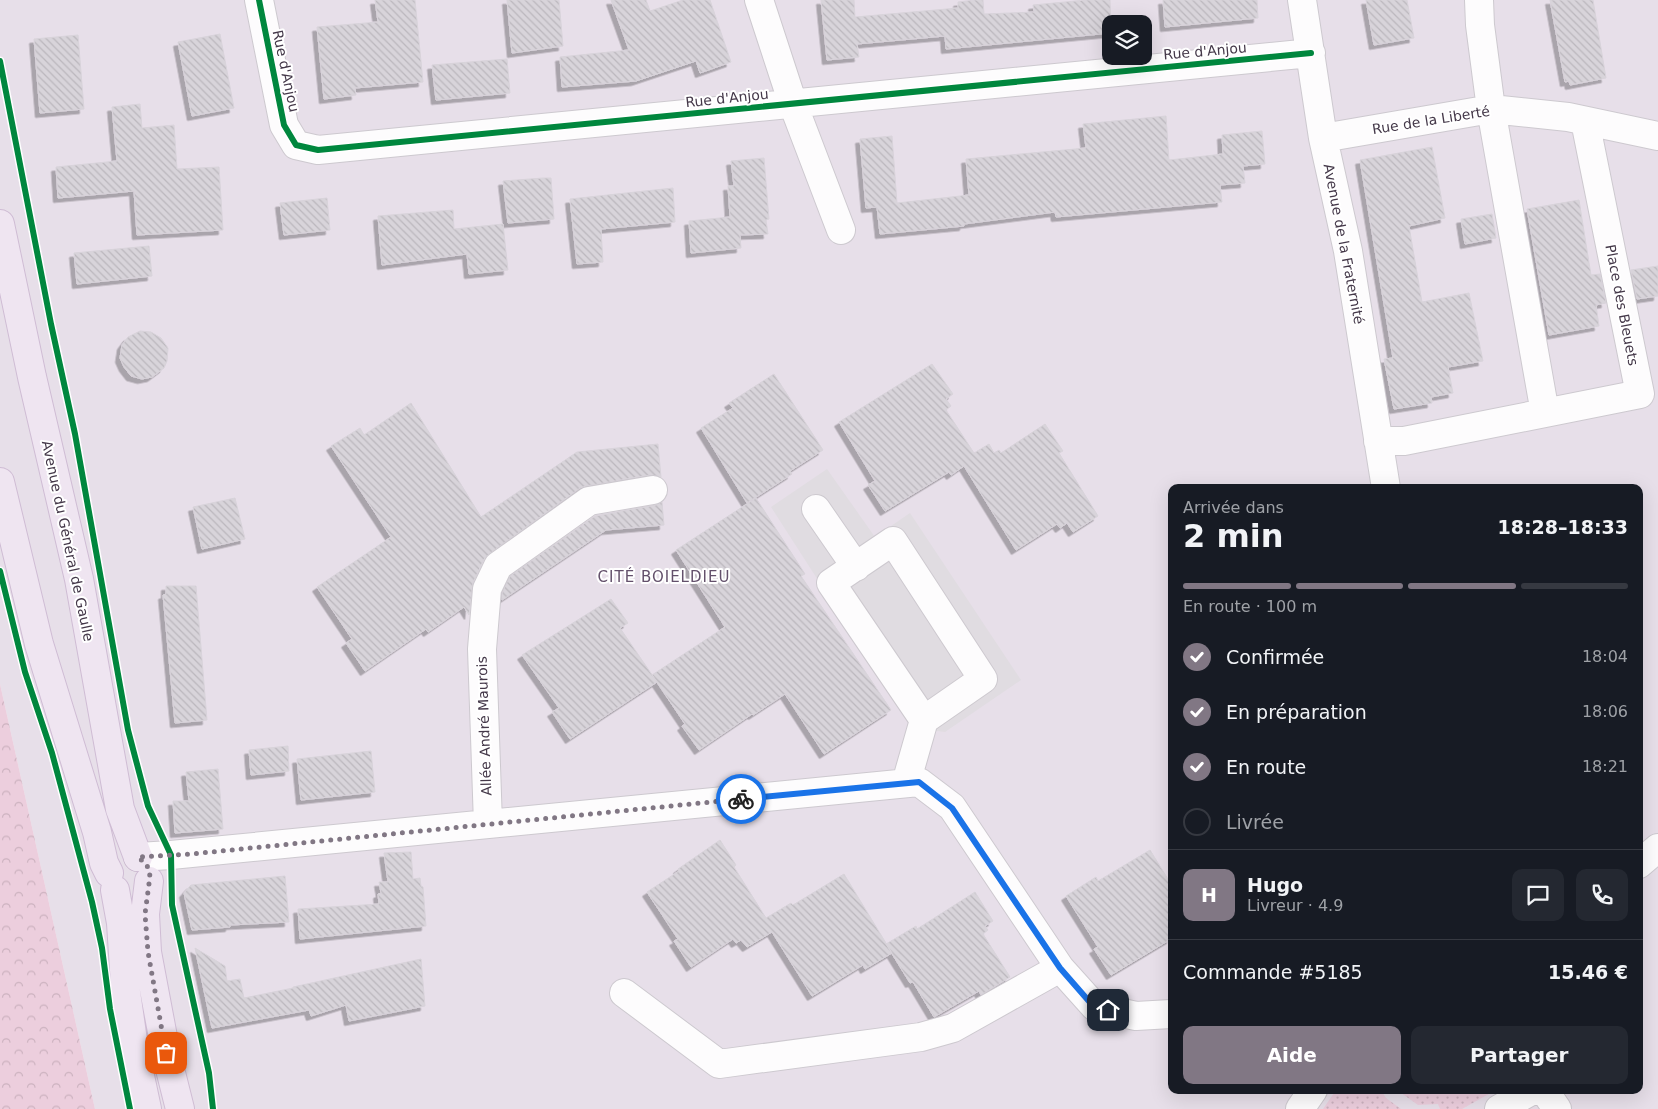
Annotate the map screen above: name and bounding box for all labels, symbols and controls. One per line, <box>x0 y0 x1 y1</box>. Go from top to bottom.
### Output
map controls <box>1102 15 1152 65</box>
button: layers <box>1102 15 1152 65</box>
street label: Rue d'Anjou <box>269 28 303 114</box>
street label: Rue d'Anjou <box>1163 39 1247 63</box>
street label: Rue d'Anjou <box>685 86 769 110</box>
street label: Rue de la Liberté <box>1371 103 1491 137</box>
street label: Avenue de la Fraternité <box>1321 162 1367 326</box>
street label: Place des Bleuets <box>1602 243 1642 367</box>
street label: Avenue du Général de Gaulle <box>39 439 97 643</box>
text: Arrivée dans <box>1183 498 1284 517</box>
text: 18:28–18:33 <box>1498 516 1628 538</box>
text: 2 min <box>1183 517 1284 555</box>
district label: CITÉ BOIELDIEU <box>598 567 730 586</box>
text: En route · 100 m <box>1183 597 1317 616</box>
icon: check <box>1183 643 1211 671</box>
text: Confirmée <box>1226 646 1324 668</box>
text: 18:04 <box>1582 647 1628 666</box>
street label: Allée André Maurois <box>474 656 494 796</box>
icon: check <box>1183 698 1211 726</box>
text: En préparation <box>1226 701 1367 723</box>
text: 18:06 <box>1582 702 1628 721</box>
icon: check <box>1183 753 1211 781</box>
text: En route <box>1226 756 1306 778</box>
text: 18:21 <box>1582 757 1628 776</box>
courier <box>716 774 766 824</box>
icon: bike <box>727 785 755 813</box>
text: Livrée <box>1226 811 1284 833</box>
button: chat <box>1512 869 1564 921</box>
button: phone <box>1576 869 1628 921</box>
text: Hugo <box>1247 874 1303 896</box>
text: H <box>1201 884 1217 906</box>
text: Livreur · 4.9 <box>1247 896 1343 915</box>
text: Commande #5185 <box>1183 961 1363 983</box>
text: 15.46 € <box>1548 961 1628 983</box>
pin <box>1087 989 1129 1031</box>
icon: home <box>1094 996 1122 1024</box>
button: Aide <box>1183 1026 1401 1084</box>
button: Partager <box>1411 1026 1628 1084</box>
pin <box>145 1032 187 1074</box>
icon: bag <box>152 1039 180 1067</box>

